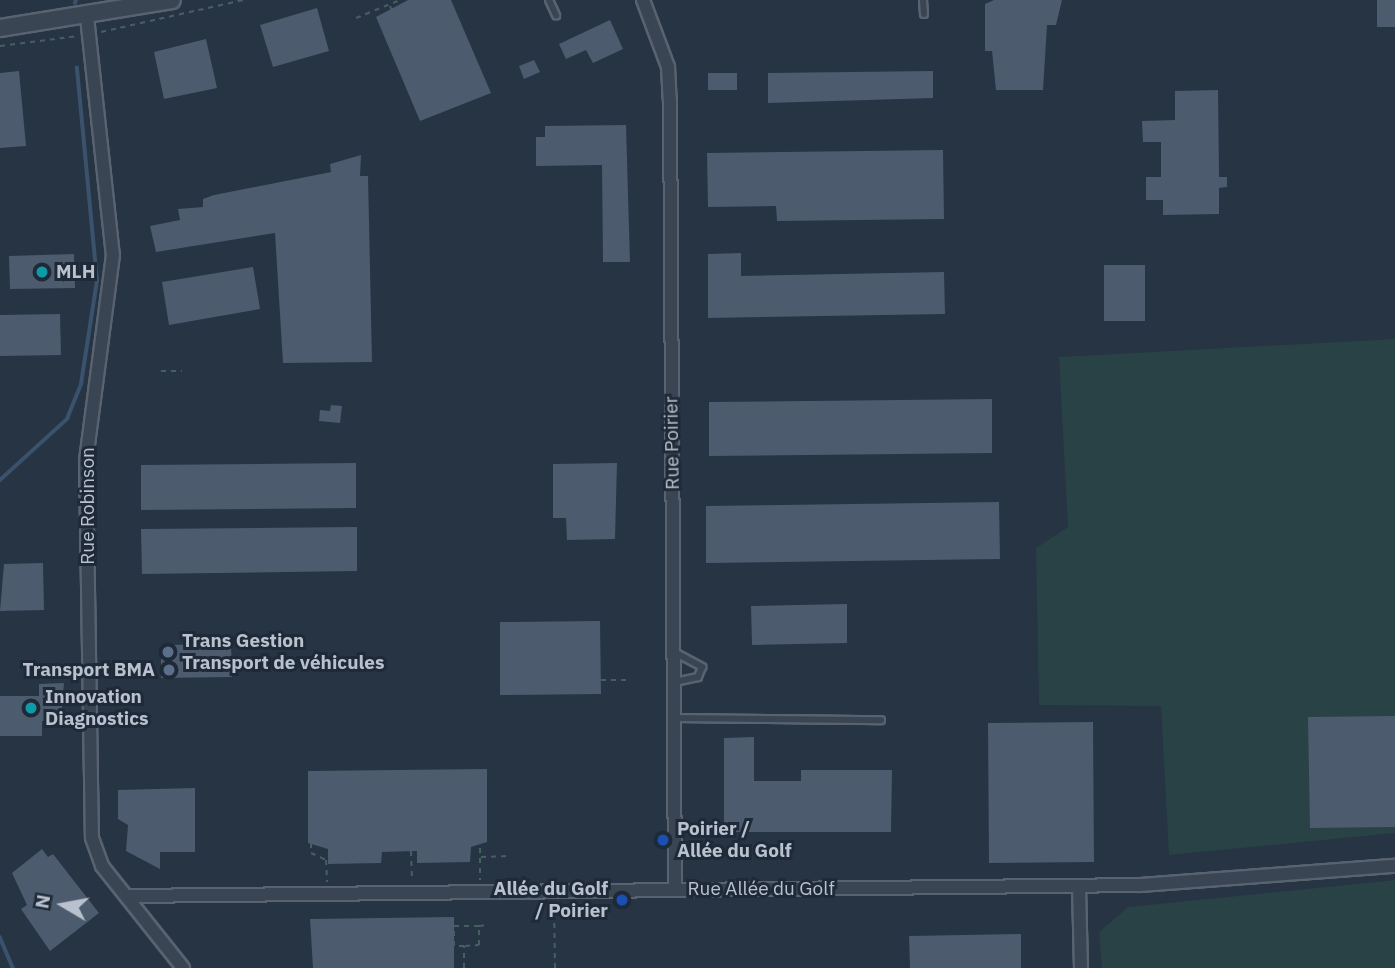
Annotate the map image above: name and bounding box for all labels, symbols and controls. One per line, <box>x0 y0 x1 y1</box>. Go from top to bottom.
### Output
place label: MLH <box>56 261 95 283</box>
marker: MLH <box>34 264 50 280</box>
street label: Rue Poirier <box>660 396 684 490</box>
street label: Rue Robinson <box>77 447 99 565</box>
place label: Trans Gestion Transport de véhicules <box>182 630 385 674</box>
marker: Trans Gestion Transport de véhicules <box>160 644 176 660</box>
place label: Transport BMA <box>23 659 155 681</box>
marker: Transport BMA <box>161 662 177 678</box>
place label: Innovation Diagnostics <box>45 686 149 730</box>
marker: Innovation Diagnostics <box>23 700 39 716</box>
place label: Poirier / Allée du Golf <box>677 818 792 862</box>
marker: Poirier / Allée du Golf <box>655 832 671 848</box>
north arrow <box>28 870 98 940</box>
place label: Allée du Golf / Poirier <box>493 878 608 922</box>
street label: Rue Allée du Golf <box>687 878 835 900</box>
text: N <box>29 892 55 910</box>
marker: Allée du Golf / Poirier <box>614 892 630 908</box>

